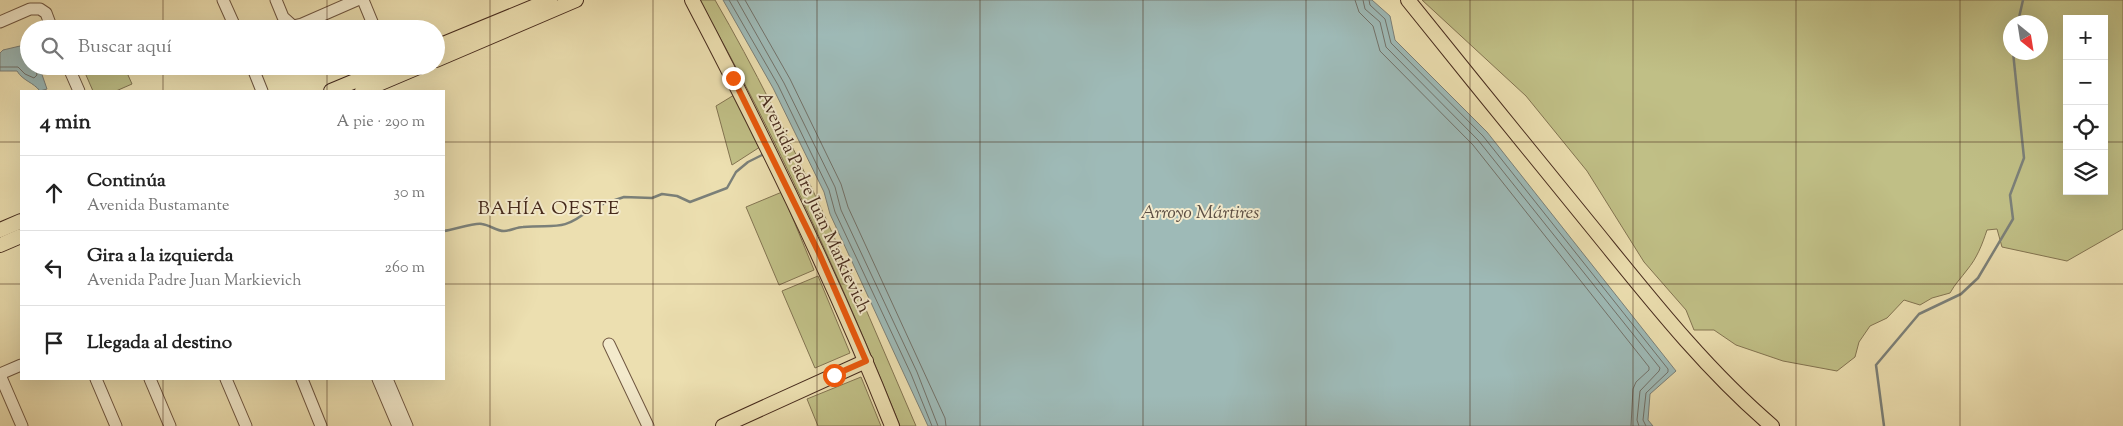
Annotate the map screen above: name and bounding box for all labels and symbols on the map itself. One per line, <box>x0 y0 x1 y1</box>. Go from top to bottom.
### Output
north arrow <box>2003 15 2048 60</box>
route end <box>722 67 745 90</box>
street label: Avenida Padre Juan Markievich <box>750 88 876 318</box>
district label: BAHÍA OESTE <box>478 196 620 223</box>
water label: Arroyo Mártires <box>1141 200 1259 227</box>
route start <box>823 364 846 387</box>

